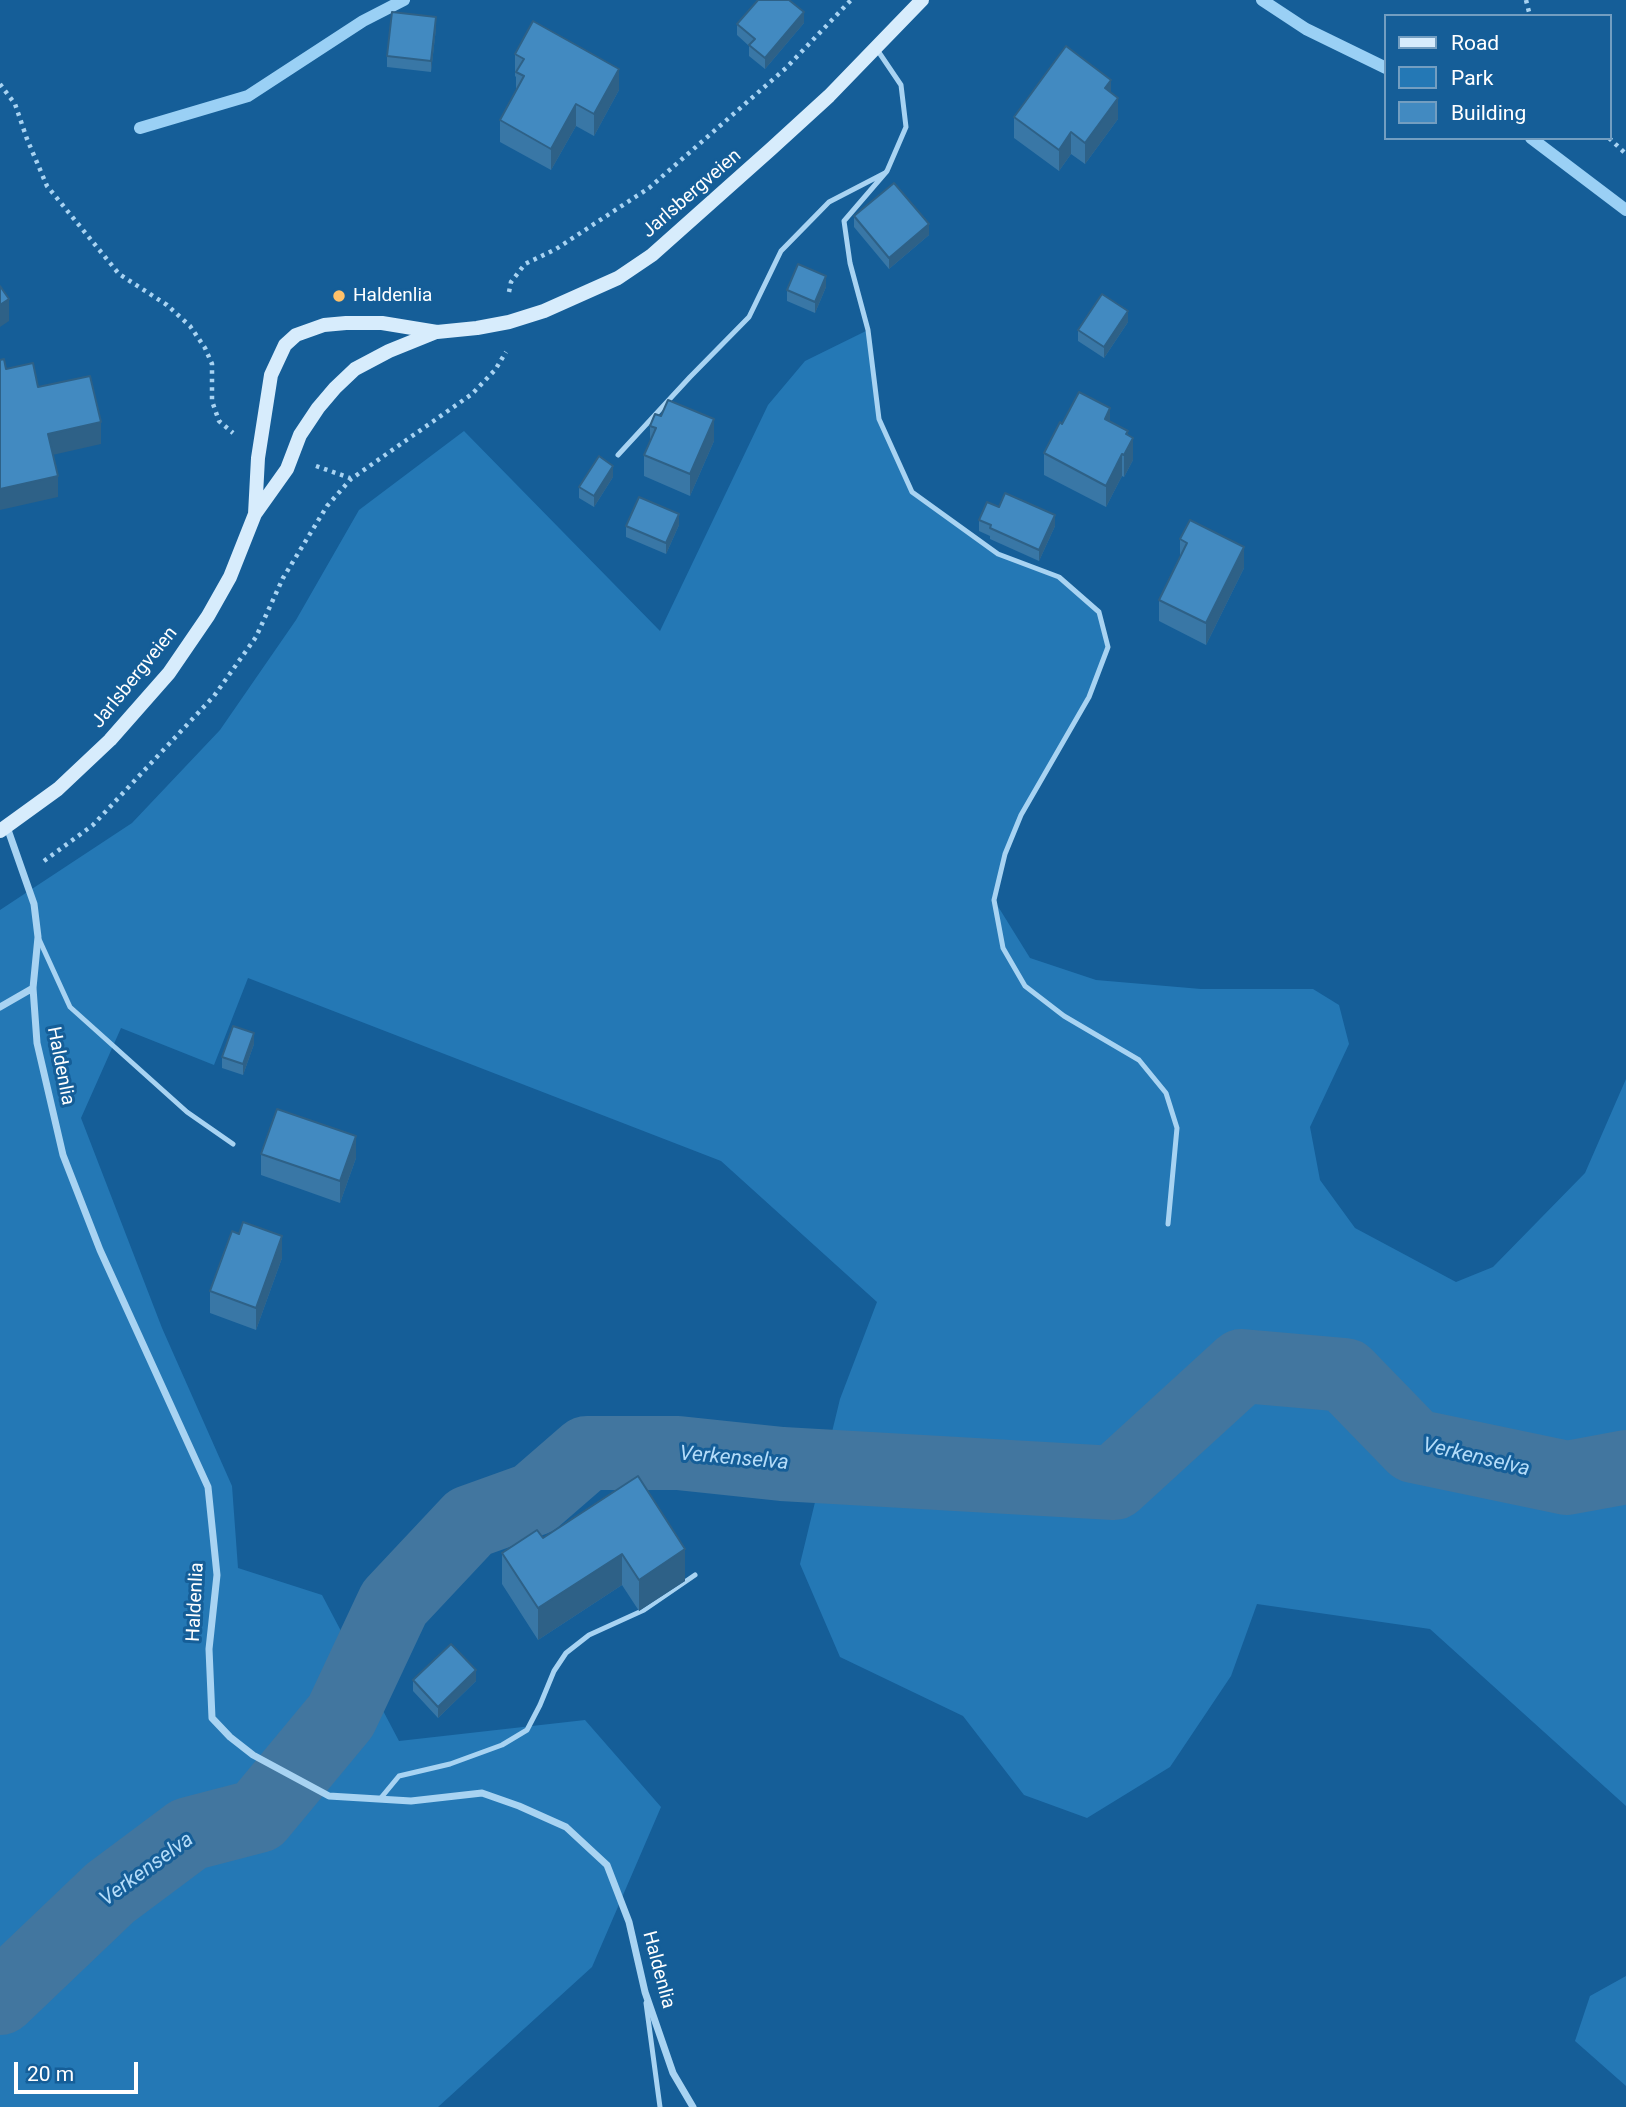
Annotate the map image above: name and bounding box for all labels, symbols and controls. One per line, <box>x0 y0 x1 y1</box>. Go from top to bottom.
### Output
legend <box>1384 14 1612 140</box>
text: Road <box>1451 31 1499 55</box>
text: Park <box>1451 66 1493 90</box>
text: Building <box>1451 101 1526 125</box>
street label: Jarlsbergveien <box>638 145 746 243</box>
place label: Haldenlia <box>353 285 432 307</box>
marker: Haldenlia <box>331 288 347 304</box>
street label: Jarlsbergveien <box>87 623 183 733</box>
street label: Haldenlia <box>41 1025 79 1107</box>
water label: Verkenselva <box>1420 1433 1532 1483</box>
water label: Verkenselva <box>678 1442 790 1476</box>
street label: Haldenlia <box>183 1562 209 1642</box>
water label: Verkenselva <box>95 1828 199 1912</box>
street label: Haldenlia <box>637 1929 679 2011</box>
scale bar <box>18 2048 142 2092</box>
text: 20 m <box>27 2062 74 2086</box>

